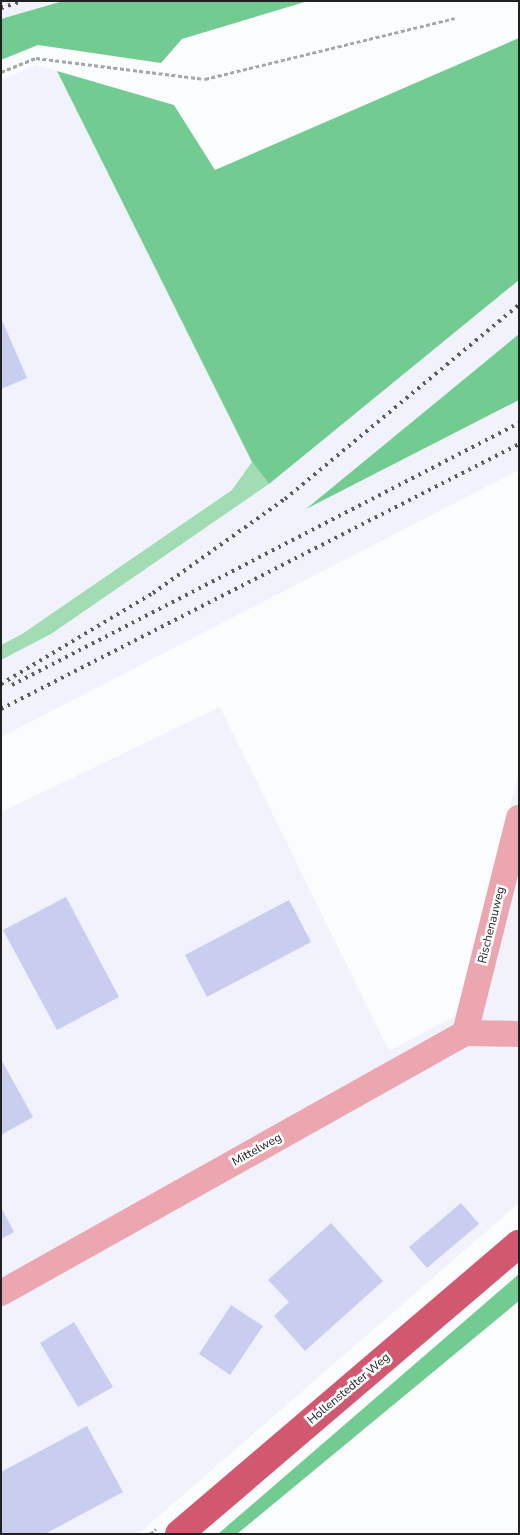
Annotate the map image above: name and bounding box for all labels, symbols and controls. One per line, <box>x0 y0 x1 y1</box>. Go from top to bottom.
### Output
street label: Rischenauweg <box>475 885 509 965</box>
street label: Mittelweg <box>230 1131 284 1169</box>
street label: Hollenstedter Weg <box>305 1350 393 1428</box>

